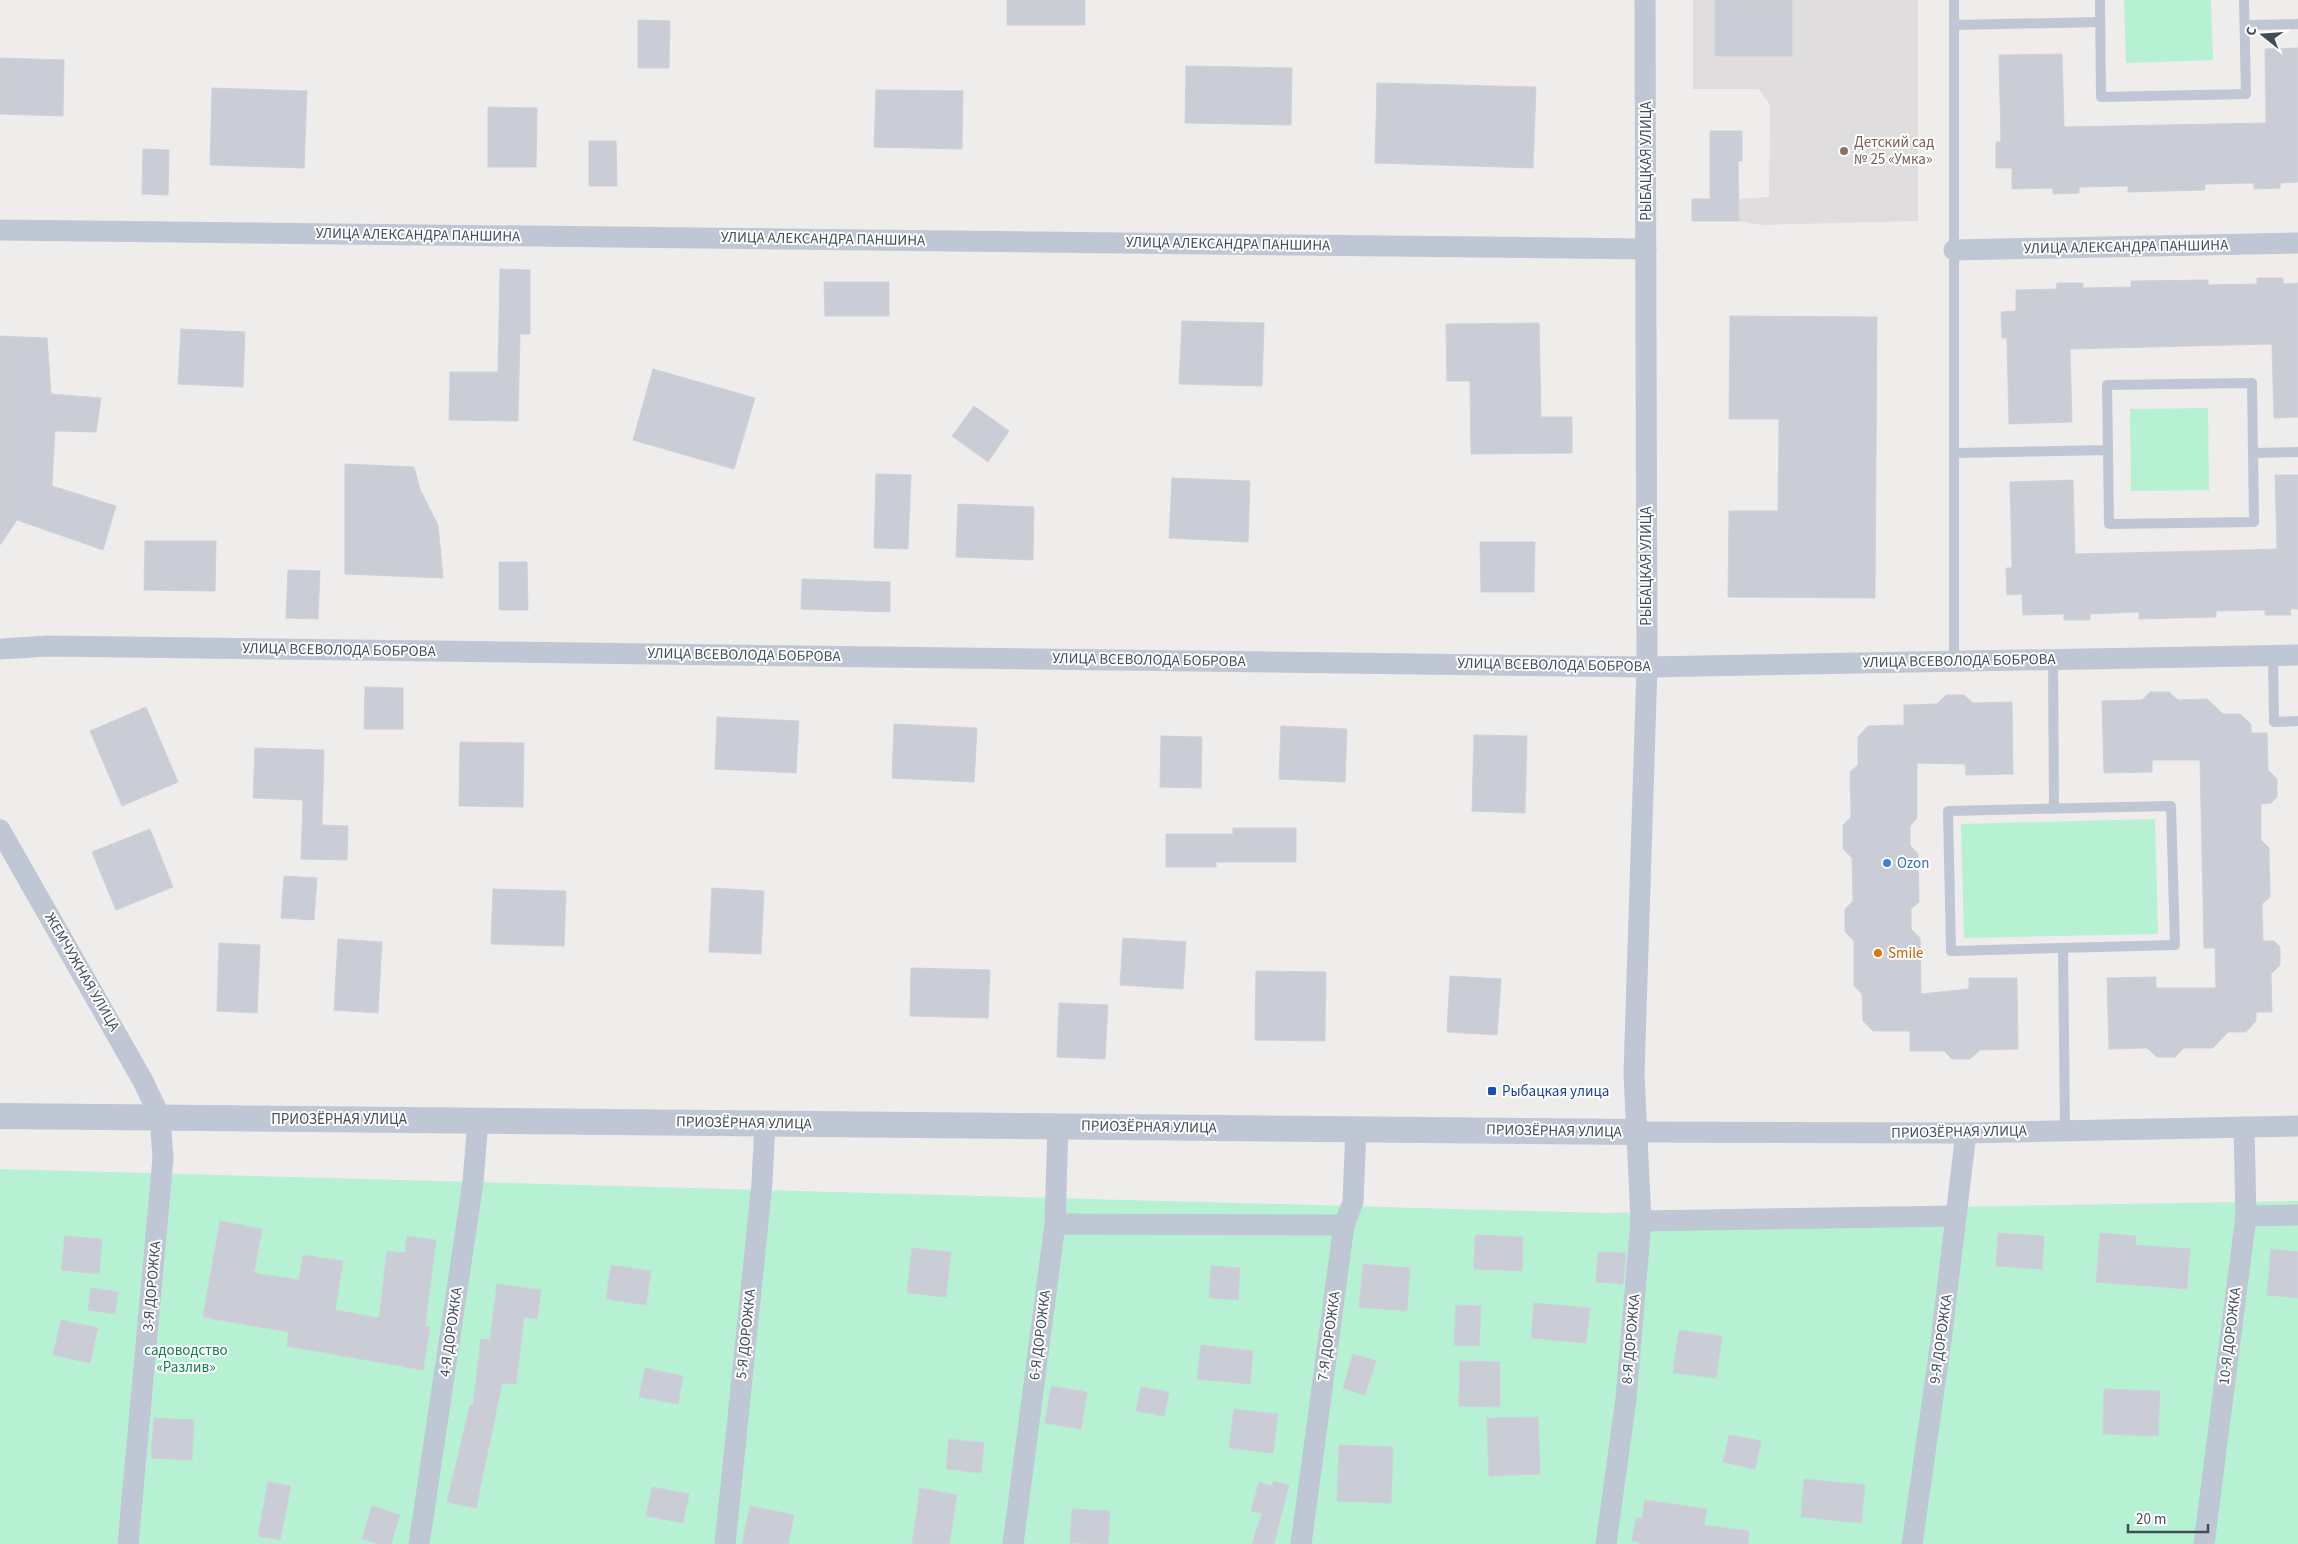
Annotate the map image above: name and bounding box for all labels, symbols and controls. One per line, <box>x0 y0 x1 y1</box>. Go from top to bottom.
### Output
north arrow <box>2238 10 2288 60</box>
text: С <box>2241 25 2262 38</box>
street label: РЫБАЦКАЯ УЛИЦА <box>1636 101 1657 221</box>
place label: Детский сад № 25 «Умка» <box>1854 132 1934 170</box>
marker: Детский сад № 25 «Умка» <box>1838 145 1850 157</box>
street label: УЛИЦА АЛЕКСАНДРА ПАНШИНА <box>316 223 521 247</box>
street label: УЛИЦА АЛЕКСАНДРА ПАНШИНА <box>721 227 926 251</box>
street label: УЛИЦА АЛЕКСАНДРА ПАНШИНА <box>1126 232 1331 256</box>
street label: УЛИЦА АЛЕКСАНДРА ПАНШИНА <box>2024 235 2229 259</box>
street label: РЫБАЦКАЯ УЛИЦА <box>1636 506 1657 626</box>
street label: УЛИЦА ВСЕВОЛОДА БОБРОВА <box>242 638 437 662</box>
street label: УЛИЦА ВСЕВОЛОДА БОБРОВА <box>647 643 842 667</box>
street label: УЛИЦА ВСЕВОЛОДА БОБРОВА <box>1052 648 1247 672</box>
street label: УЛИЦА ВСЕВОЛОДА БОБРОВА <box>1862 649 2057 673</box>
street label: УЛИЦА ВСЕВОЛОДА БОБРОВА <box>1457 653 1652 677</box>
place label: Ozon <box>1897 853 1929 874</box>
marker: Ozon <box>1881 857 1893 869</box>
street label: ЖЕМЧУЖНАЯ УЛИЦА <box>39 909 125 1036</box>
place label: Smile <box>1888 943 1923 964</box>
marker: Smile <box>1872 947 1884 959</box>
place label: Рыбацкая улица <box>1502 1081 1609 1102</box>
marker: Рыбацкая улица <box>1486 1085 1498 1097</box>
street label: ПРИОЗЁРНАЯ УЛИЦА <box>271 1109 408 1130</box>
street label: ПРИОЗЁРНАЯ УЛИЦА <box>676 1111 813 1135</box>
street label: ПРИОЗЁРНАЯ УЛИЦА <box>1081 1115 1218 1139</box>
street label: ПРИОЗЁРНАЯ УЛИЦА <box>1486 1119 1623 1143</box>
street label: ПРИОЗЁРНАЯ УЛИЦА <box>1891 1120 2028 1144</box>
street label: 3-Я ДОРОЖКА <box>138 1239 166 1332</box>
street label: 4-Я ДОРОЖКА <box>434 1285 468 1378</box>
street label: 10-Я ДОРОЖКА <box>2214 1285 2246 1386</box>
street label: 5-Я ДОРОЖКА <box>731 1287 761 1380</box>
street label: 6-Я ДОРОЖКА <box>1024 1288 1056 1381</box>
street label: 7-Я ДОРОЖКА <box>1312 1289 1346 1382</box>
street label: 8-Я ДОРОЖКА <box>1617 1292 1645 1385</box>
street label: 9-Я ДОРОЖКА <box>1924 1292 1958 1385</box>
park label: садоводство «Разлив» <box>144 1340 228 1378</box>
scale bar <box>2128 1502 2208 1534</box>
text: 20 m <box>2136 1509 2166 1530</box>

